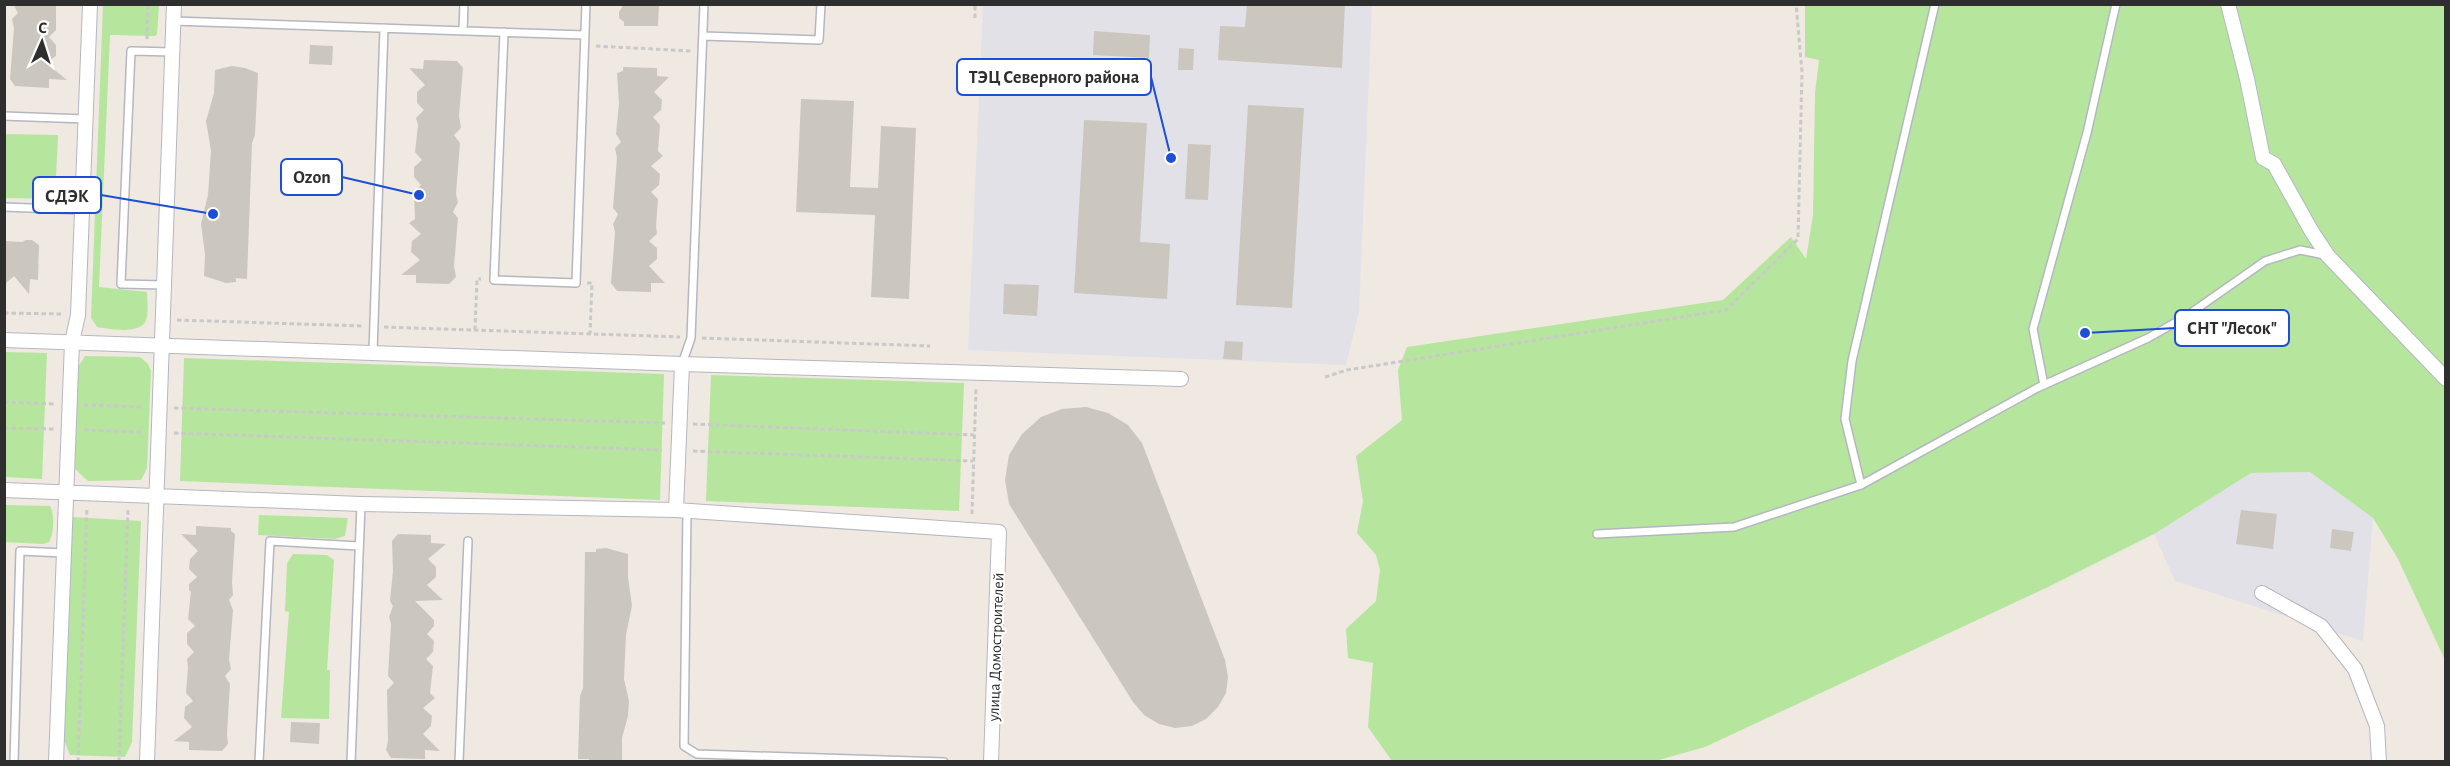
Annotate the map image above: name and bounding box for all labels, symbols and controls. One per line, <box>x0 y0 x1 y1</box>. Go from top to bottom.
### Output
north arrow <box>12 12 72 72</box>
text: С <box>38 20 48 36</box>
callout: ТЭЦ Северного района <box>957 59 1151 95</box>
text: ТЭЦ Северного района <box>969 69 1140 87</box>
callout: Ozon <box>281 159 342 195</box>
text: Ozon <box>293 169 331 187</box>
callout: СДЭК <box>33 177 101 213</box>
text: СДЭК <box>45 188 89 206</box>
callout: СНТ "Лесок" <box>2175 310 2289 346</box>
text: СНТ "Лесок" <box>2187 320 2277 338</box>
street label: улица Домостроителей <box>985 572 1008 723</box>

